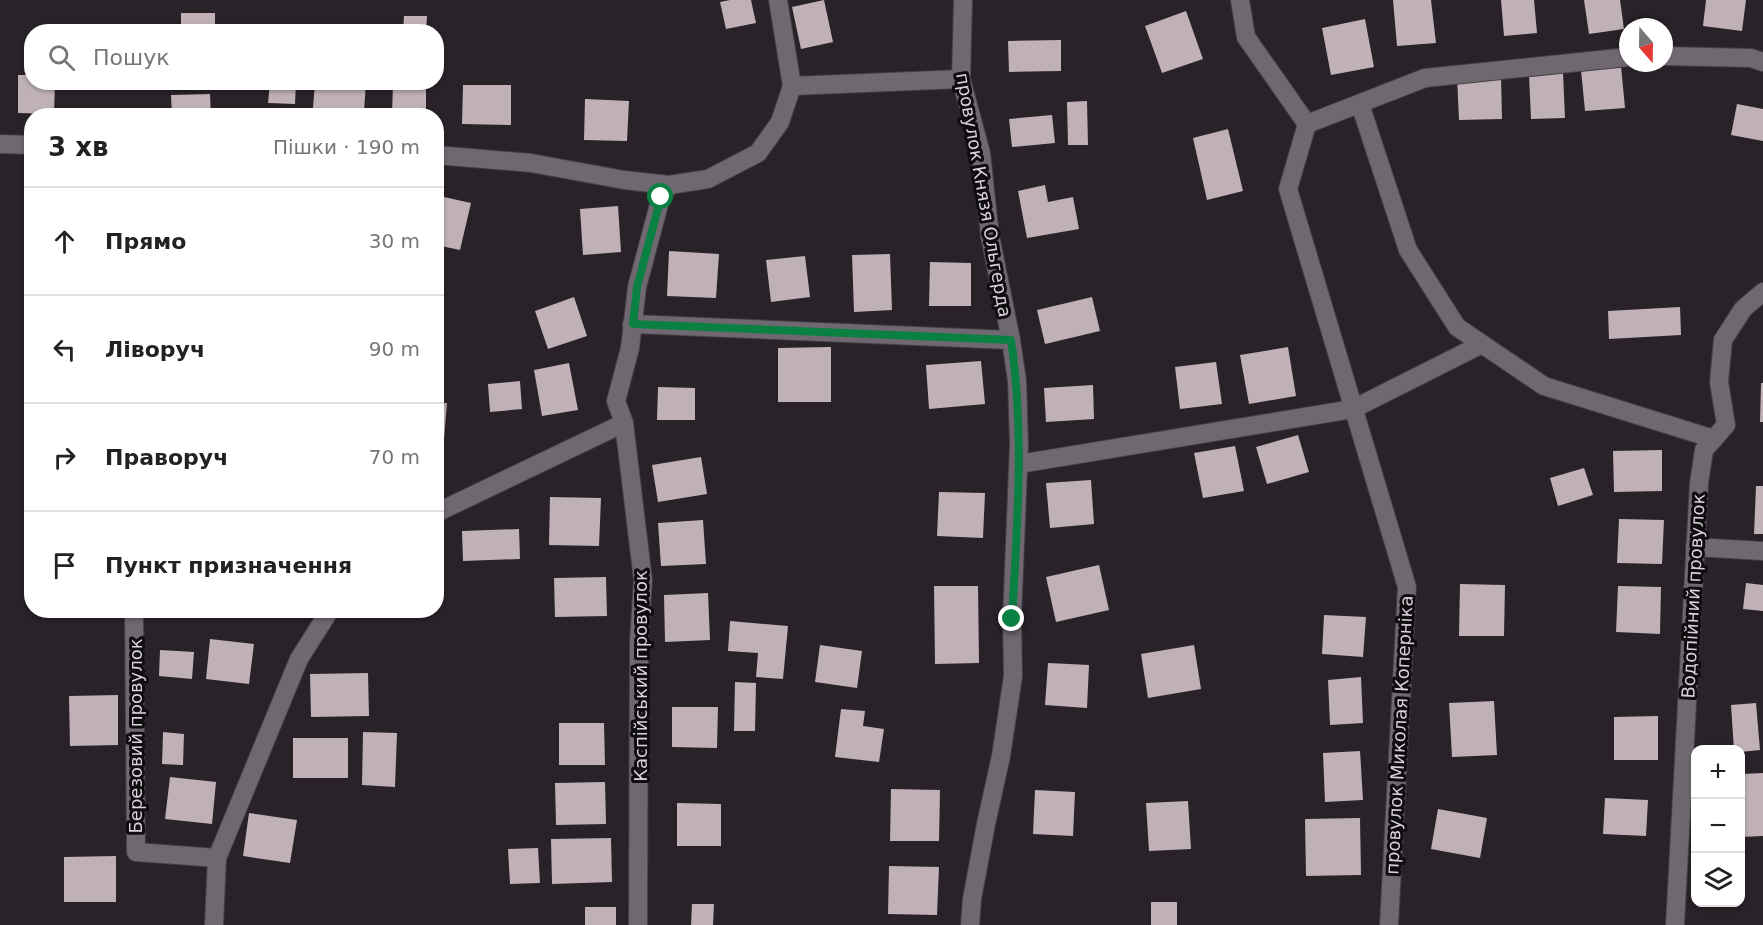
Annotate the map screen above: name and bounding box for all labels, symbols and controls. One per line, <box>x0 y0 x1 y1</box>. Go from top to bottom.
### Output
north arrow <box>1619 18 1673 72</box>
search box <box>24 24 444 90</box>
icon: search <box>45 41 78 74</box>
text: Пошук <box>93 45 169 70</box>
street label: провулок Князя Ольгерда <box>952 71 1016 319</box>
text: 3 хв <box>48 132 108 162</box>
text: Пішки · 190 m <box>273 135 420 159</box>
route start <box>647 183 673 209</box>
icon: ahead <box>48 225 81 258</box>
text: Прямо <box>105 229 186 254</box>
text: 30 m <box>369 229 420 253</box>
icon: left <box>48 333 81 366</box>
text: Ліворуч <box>105 337 205 362</box>
text: 90 m <box>369 337 420 361</box>
icon: right <box>48 441 81 474</box>
text: Праворуч <box>105 445 228 470</box>
text: 70 m <box>369 445 420 469</box>
street label: Водопійний провулок <box>1677 493 1709 699</box>
icon: arrive <box>48 549 81 582</box>
text: Пункт призначення <box>105 553 352 578</box>
street label: Каспійський провулок <box>630 570 651 782</box>
street label: провулок Миколая Коперніка <box>1381 595 1417 875</box>
route end <box>998 605 1024 631</box>
street label: Березовий провулок <box>125 638 146 834</box>
map controls <box>1691 745 1745 907</box>
button: + <box>1691 745 1745 799</box>
button: − <box>1691 799 1745 853</box>
button: layers <box>1691 853 1745 907</box>

